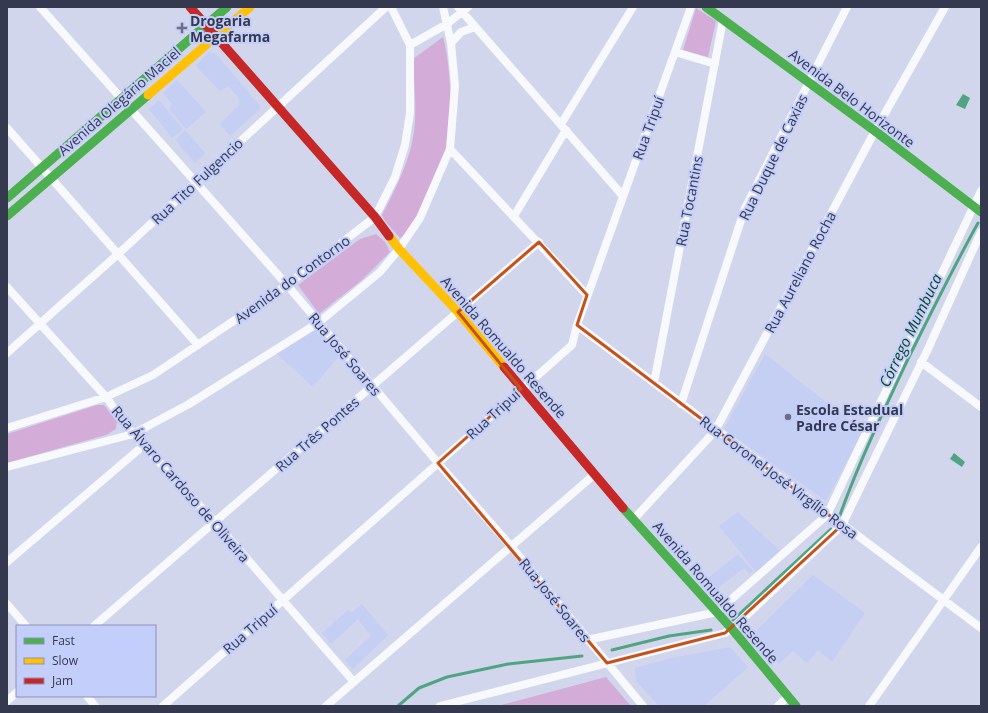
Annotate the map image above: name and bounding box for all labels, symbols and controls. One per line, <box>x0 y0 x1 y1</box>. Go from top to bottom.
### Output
place label: Drogaria Megafarma <box>190 11 270 46</box>
marker: Drogaria Megafarma <box>177 23 187 33</box>
street label: Avenida Olegário Maciel <box>54 42 184 160</box>
street label: Avenida Belo Horizonte <box>785 44 919 152</box>
street label: Rua Duque de Caxias <box>734 91 812 223</box>
street label: Rua Tripuí <box>628 93 668 162</box>
street label: Rua Tito Fulgencio <box>147 133 247 229</box>
street label: Rua Tocantins <box>671 154 707 248</box>
street label: Rua Aureliano Rocha <box>760 208 840 336</box>
street label: Avenida do Contorno <box>230 231 354 327</box>
water label: Córrego Mumbuca <box>874 270 946 390</box>
street label: Avenida Romualdo Resende <box>437 272 571 422</box>
street label: Rua José Soares <box>305 308 386 400</box>
street label: Rua Tripuí <box>462 384 524 443</box>
street label: Rua Três Pontes <box>271 392 363 476</box>
place label: Escola Estadual Padre César <box>796 400 903 435</box>
street label: Rua Álvaro Cardoso de Oliveira <box>108 402 254 566</box>
street label: Rua Coronel José Virgílio Rosa <box>696 411 862 543</box>
marker: Escola Estadual Padre César <box>783 412 793 422</box>
street label: Avenida Romualdo Resende <box>649 517 783 667</box>
street label: Rua José Soares <box>515 554 595 646</box>
street label: Rua Tripuí <box>219 600 282 658</box>
legend <box>16 625 156 697</box>
text: Fast <box>52 632 75 649</box>
text: Slow <box>52 652 79 669</box>
text: Jam <box>51 672 73 689</box>

